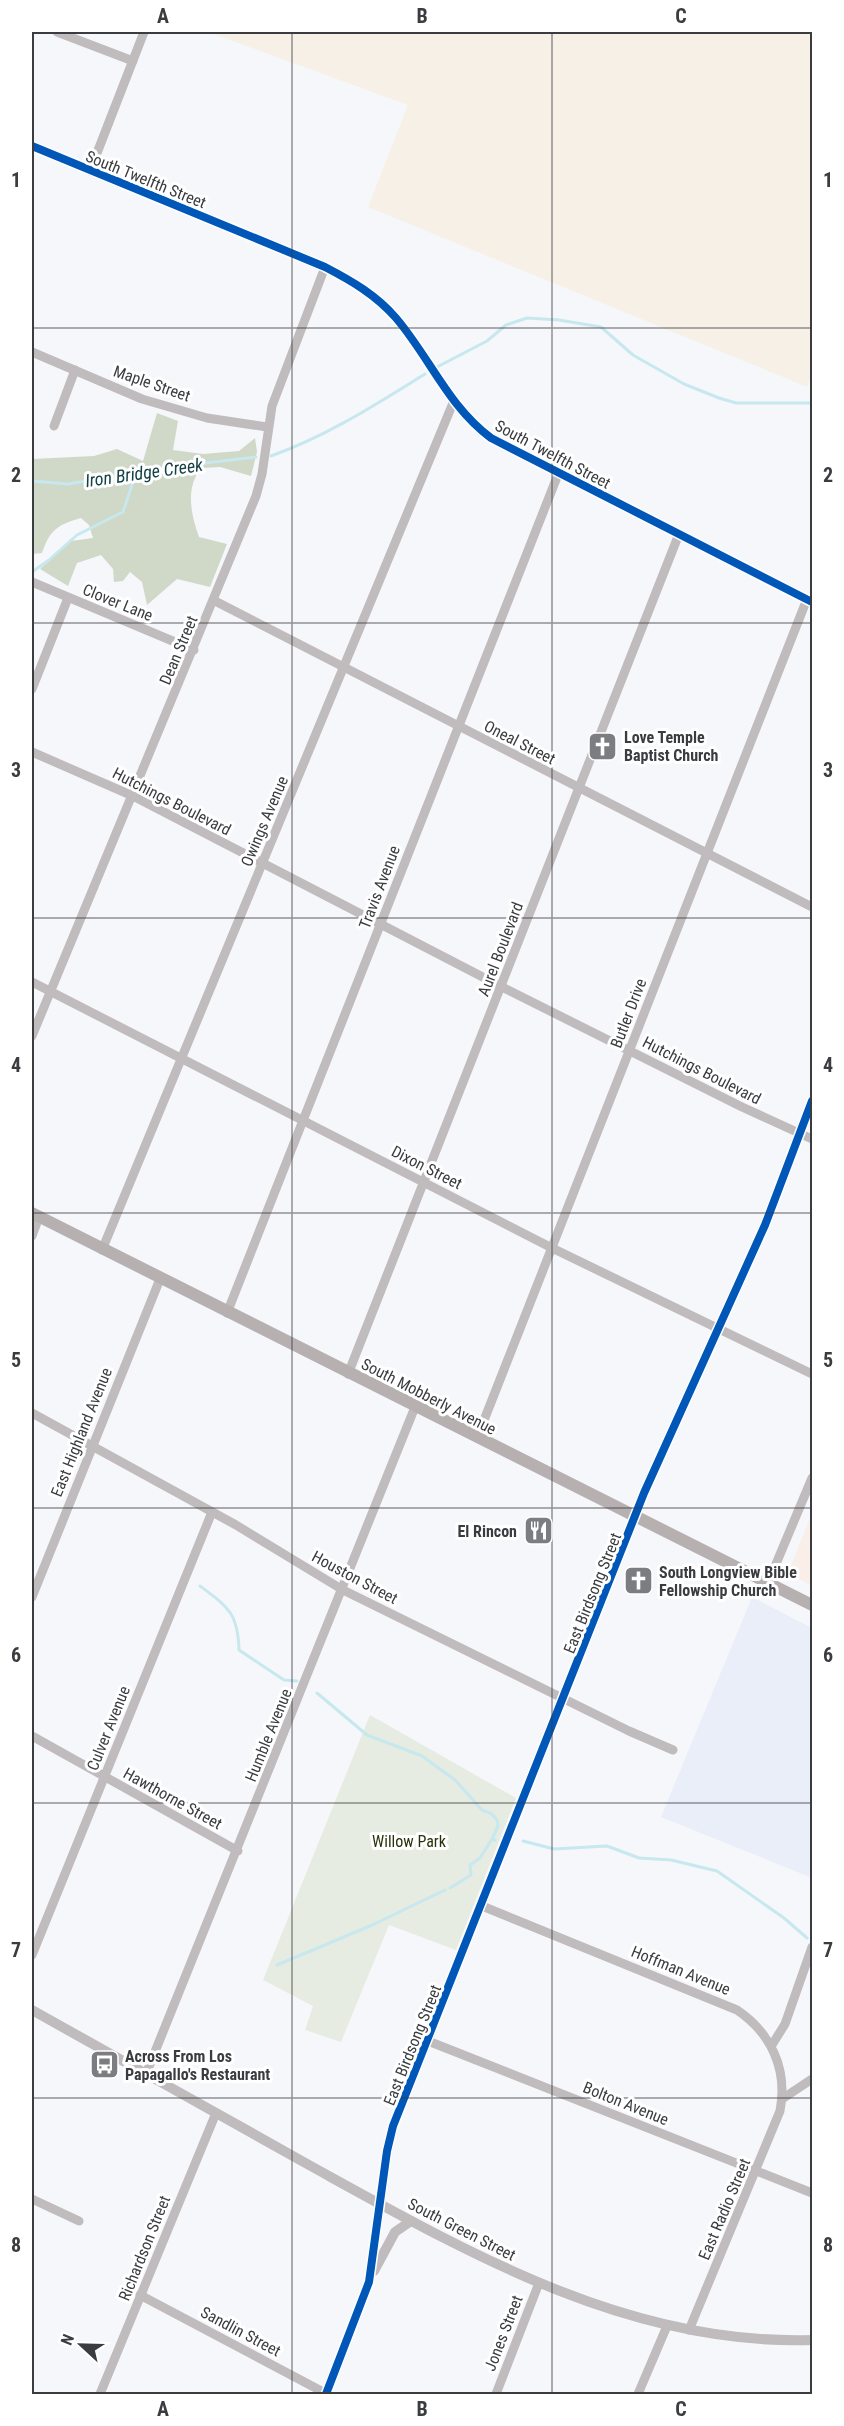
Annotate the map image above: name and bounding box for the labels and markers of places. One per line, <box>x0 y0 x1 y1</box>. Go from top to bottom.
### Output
place label: Love Temple Baptist Church <box>624 728 719 765</box>
church icon: Love Temple Baptist Church <box>587 730 619 762</box>
restaurant icon: El Rincon <box>522 1515 554 1547</box>
place label: El Rincon <box>457 1522 517 1541</box>
place label: South Longview Bible Fellowship Church <box>659 1563 797 1600</box>
church icon: South Longview Bible Fellowship Church <box>622 1565 654 1597</box>
place label: Across From Los Papagallo's Restaurant <box>125 2047 270 2084</box>
bus stop icon: Across From Los Papagallo's Restaurant <box>88 2049 120 2081</box>

